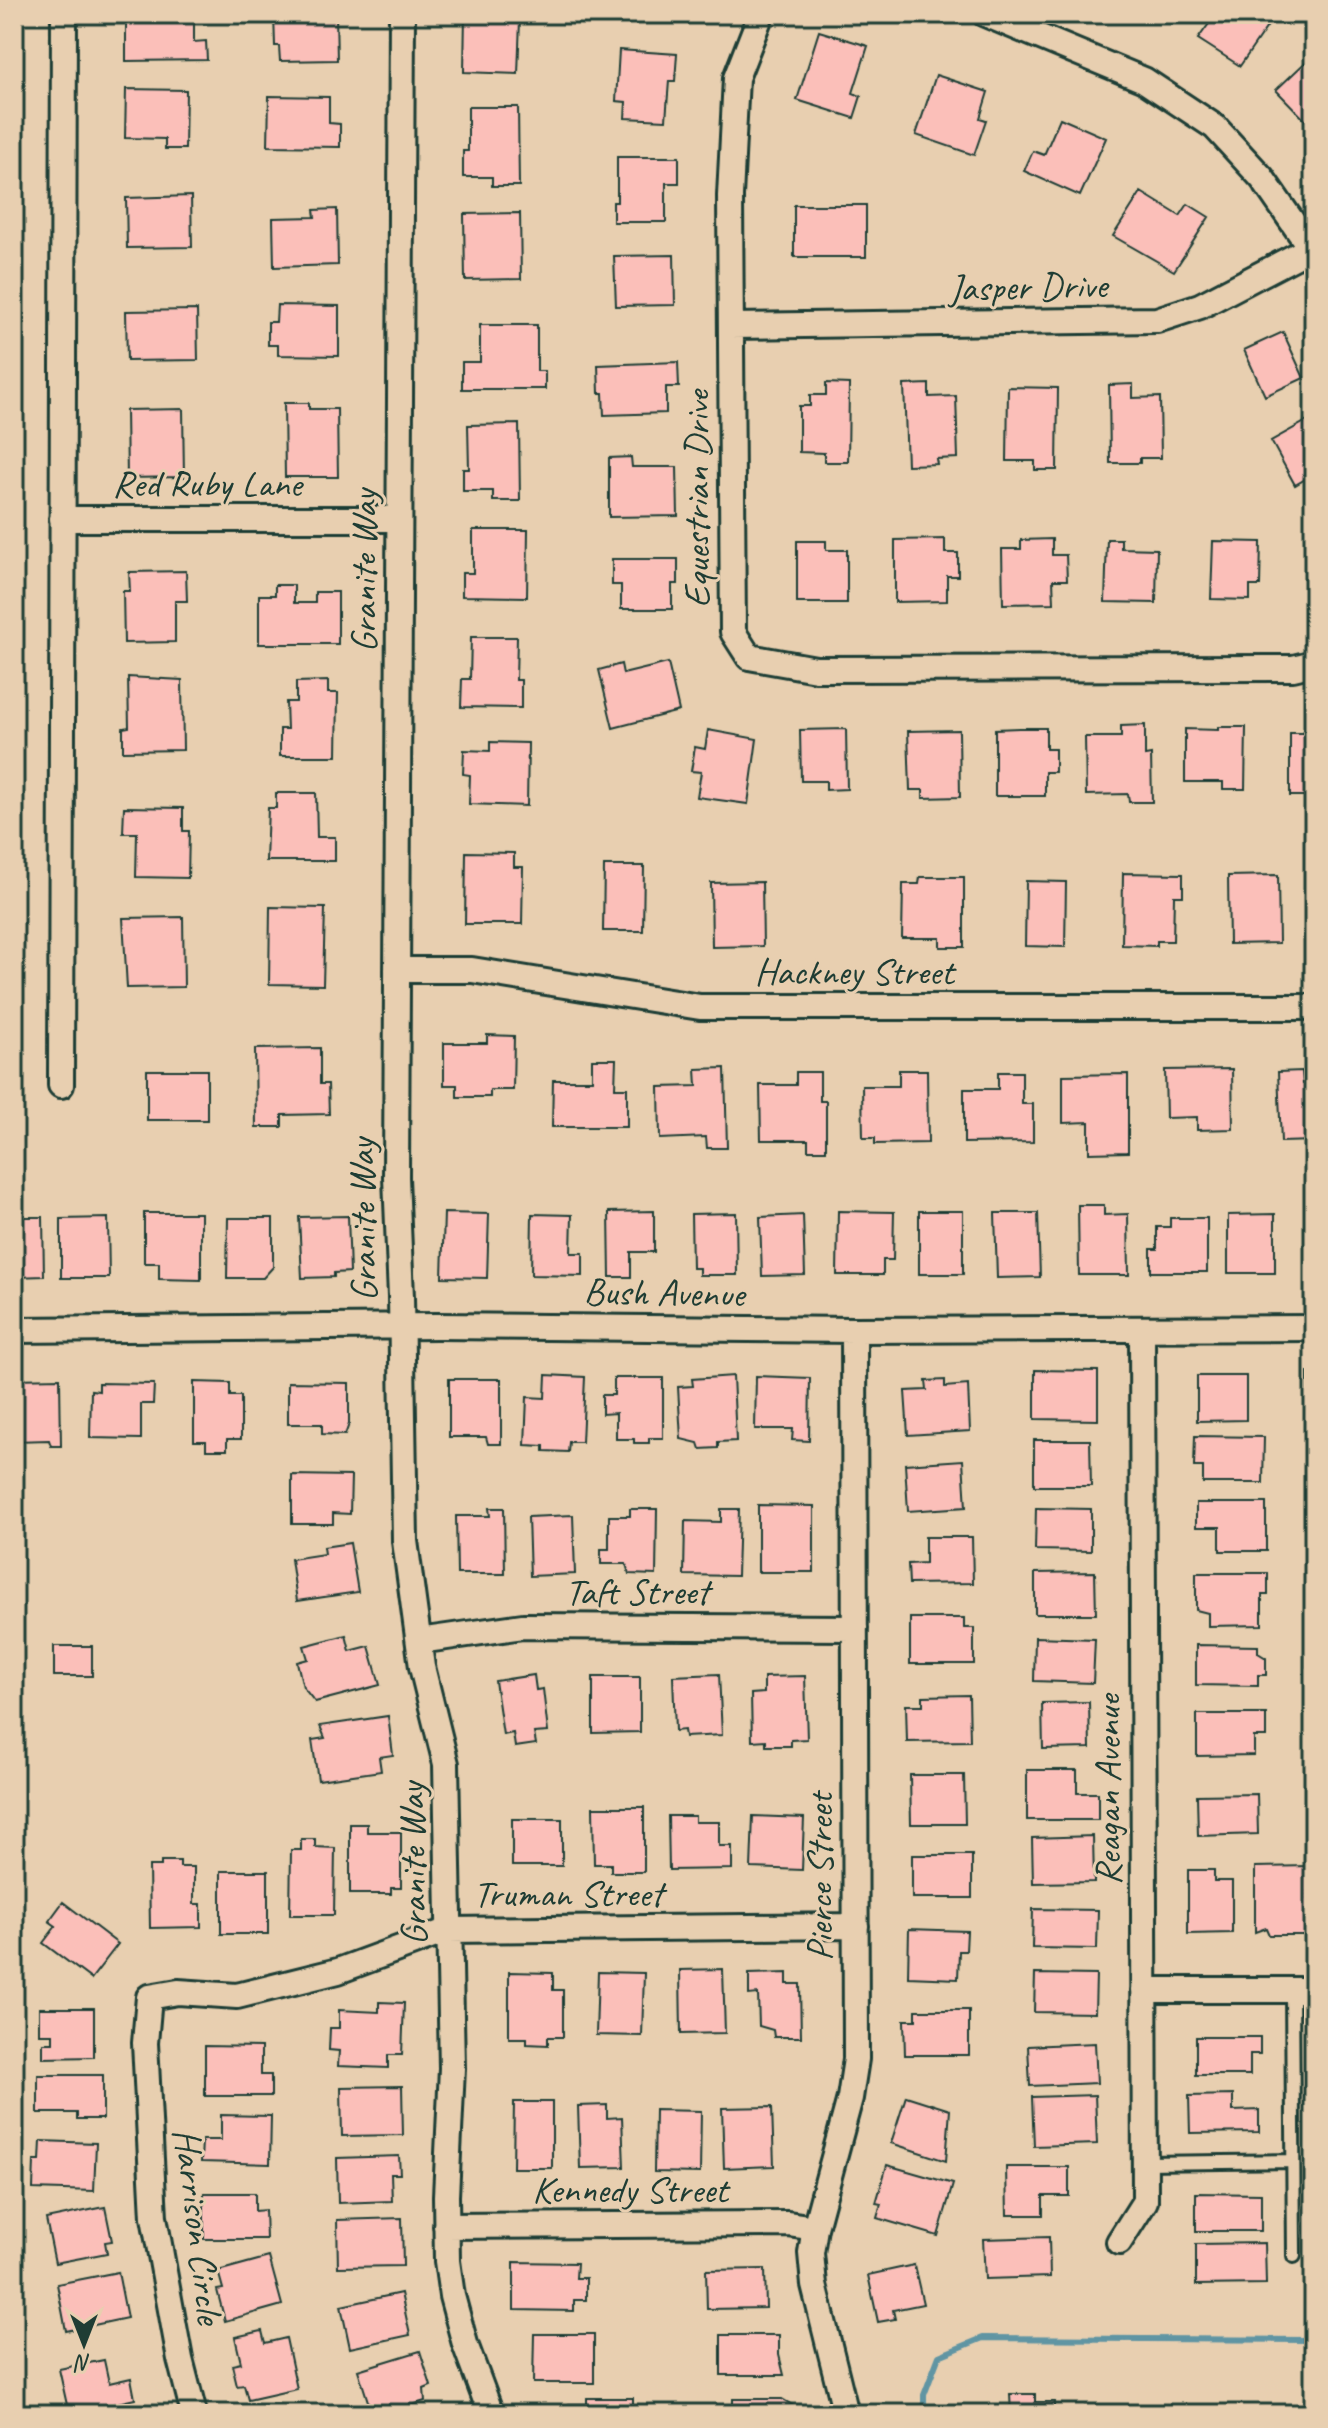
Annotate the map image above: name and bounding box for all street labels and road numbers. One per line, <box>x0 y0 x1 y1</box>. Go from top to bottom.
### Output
street label: Jasper Drive <box>946 262 1110 311</box>
street label: Equestrian Drive <box>673 388 720 608</box>
street label: Red Ruby Lane <box>112 460 304 507</box>
street label: Granite Way <box>340 486 387 653</box>
street label: Hackney Street <box>755 948 957 995</box>
street label: Granite Way <box>338 1135 387 1302</box>
street label: Bush Avenue <box>583 1268 747 1317</box>
street label: Taft Street <box>565 1568 714 1615</box>
street label: Reagan Avenue <box>1084 1692 1131 1885</box>
street label: Granite Way <box>388 1779 437 1946</box>
street label: Pierce Street <box>796 1790 843 1961</box>
street label: Truman Street <box>473 1870 668 1917</box>
street label: Harrison Circle <box>163 2126 234 2329</box>
street label: Kennedy Street <box>532 2166 731 2213</box>

